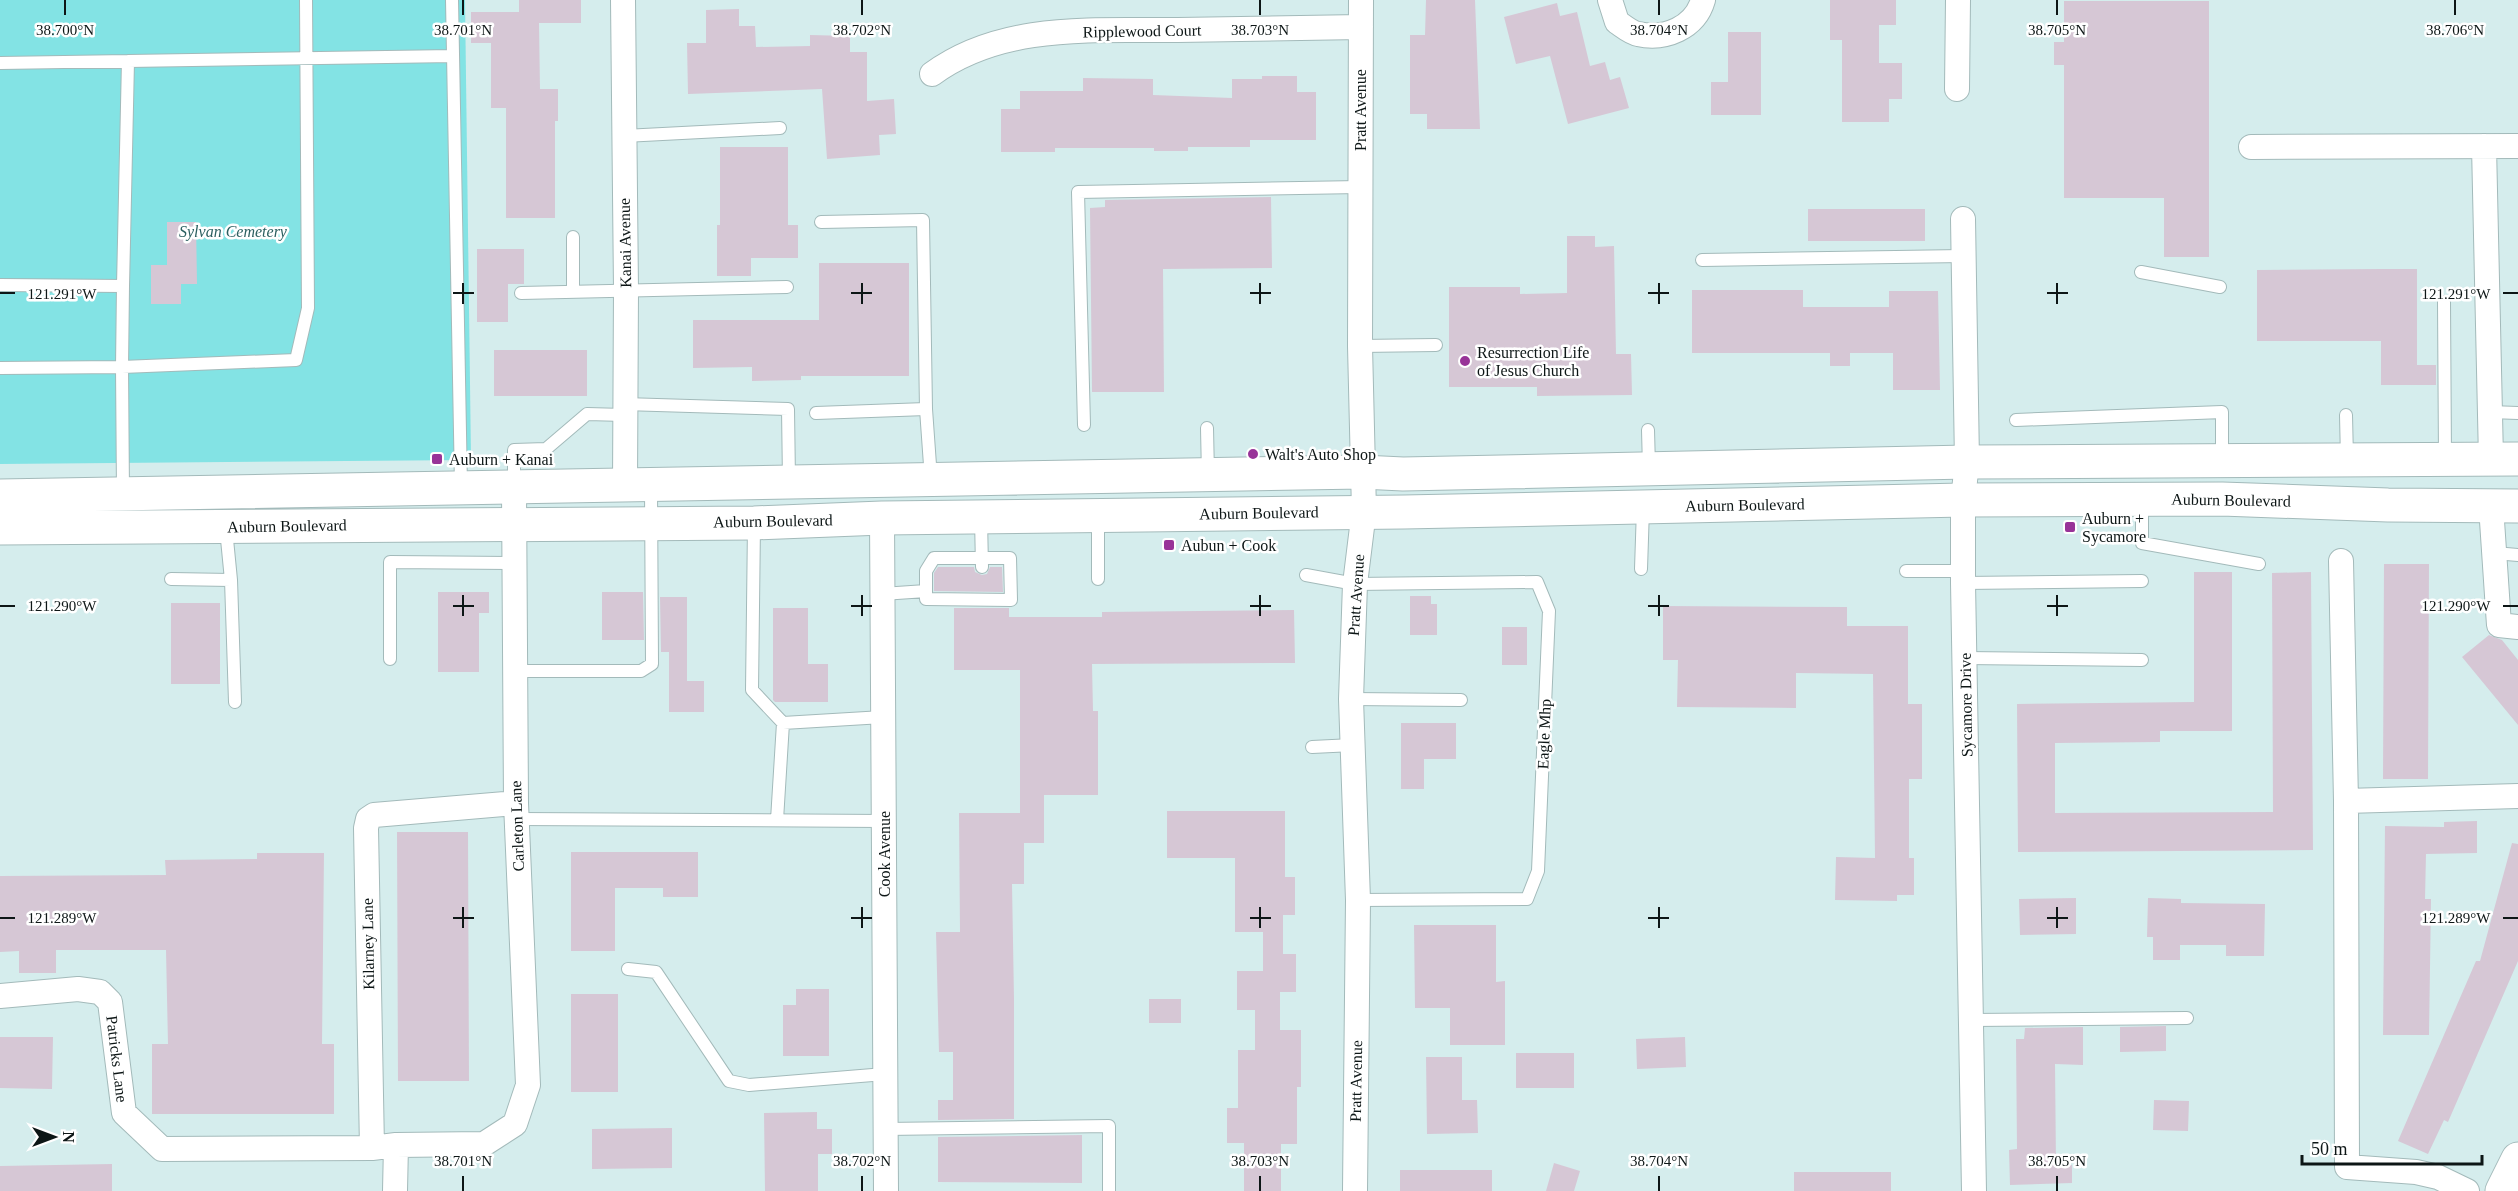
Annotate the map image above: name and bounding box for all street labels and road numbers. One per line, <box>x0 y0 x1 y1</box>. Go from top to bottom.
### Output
street label: Ripplewood Court <box>1083 21 1202 42</box>
street label: Pratt Avenue <box>1352 69 1369 151</box>
street label: Kanai Avenue <box>616 198 634 288</box>
street label: Auburn Boulevard <box>2171 490 2291 510</box>
street label: Auburn Boulevard <box>1685 495 1805 515</box>
street label: Auburn Boulevard <box>1199 503 1319 523</box>
street label: Auburn Boulevard <box>713 511 833 531</box>
street label: Auburn Boulevard <box>227 516 347 536</box>
street label: Pratt Avenue <box>1345 554 1367 636</box>
street label: Sycamore Drive <box>1957 653 1976 757</box>
street label: Eagle Mhp <box>1534 698 1555 770</box>
street label: Carleton Lane <box>507 780 527 872</box>
street label: Cook Avenue <box>876 811 893 897</box>
street label: Kilarney Lane <box>359 898 378 990</box>
street label: Patricks Lane <box>103 1015 131 1103</box>
street label: Pratt Avenue <box>1347 1040 1365 1122</box>

